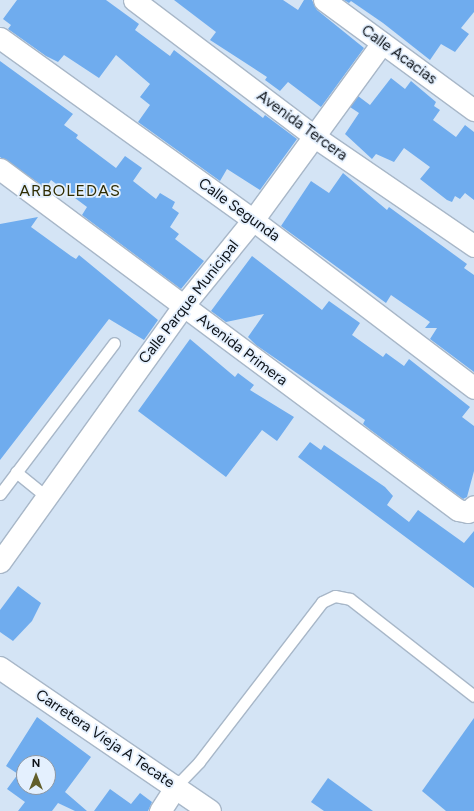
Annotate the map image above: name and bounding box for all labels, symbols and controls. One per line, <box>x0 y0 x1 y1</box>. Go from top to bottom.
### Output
street label: Calle Acacias <box>358 22 440 88</box>
street label: Avenida Tercera <box>253 87 351 165</box>
street label: Calle Segunda <box>195 174 283 246</box>
district label: ARBOLEDAS <box>19 181 121 201</box>
street label: Calle Parque Municipal <box>135 237 243 367</box>
street label: Avenida Primera <box>193 310 291 390</box>
street label: Carretera Vieja A Tecate <box>32 686 178 792</box>
north arrow <box>16 755 56 795</box>
text: N <box>32 757 40 770</box>

